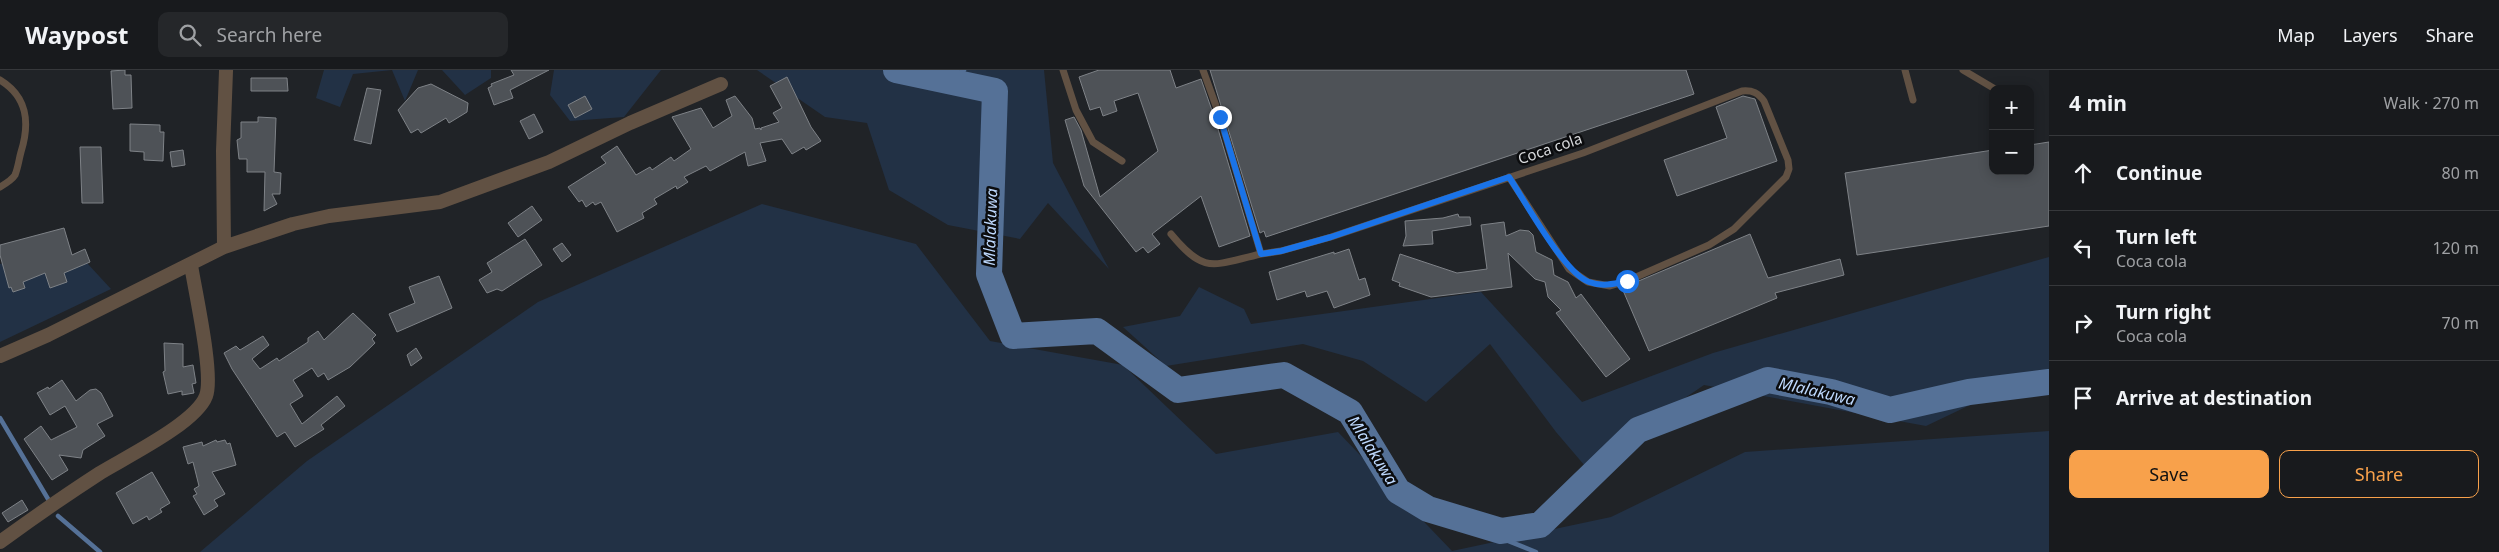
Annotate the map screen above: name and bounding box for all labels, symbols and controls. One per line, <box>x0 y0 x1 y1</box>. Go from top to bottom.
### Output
search box <box>158 12 508 57</box>
text: Waypost <box>25 18 128 51</box>
icon: search <box>176 21 204 49</box>
text: Search here <box>216 22 322 48</box>
text: Map <box>2277 23 2315 47</box>
text: Layers <box>2343 23 2398 47</box>
text: Share <box>2426 23 2474 47</box>
map controls <box>1989 85 2034 175</box>
button: + <box>1989 85 2034 130</box>
text: 4 min <box>2069 89 2127 117</box>
text: Walk · 270 m <box>2384 92 2479 114</box>
route end <box>1209 106 1232 129</box>
street label: Coca cola <box>1515 128 1584 168</box>
button: − <box>1989 130 2034 175</box>
icon: ahead <box>2069 159 2097 187</box>
text: Continue <box>2116 160 2202 186</box>
text: 80 m <box>2442 162 2479 184</box>
water label: Mlalakuwa <box>978 188 1002 266</box>
text: Turn left <box>2116 224 2197 250</box>
icon: left <box>2069 234 2097 262</box>
text: 120 m <box>2432 237 2479 259</box>
text: Coca cola <box>2116 250 2187 272</box>
route start <box>1616 270 1639 293</box>
text: Turn right <box>2116 299 2211 325</box>
icon: right <box>2069 309 2097 337</box>
text: 70 m <box>2442 312 2479 334</box>
text: Coca cola <box>2116 325 2187 347</box>
water label: Mlalakuwa <box>1777 372 1857 410</box>
icon: arrive <box>2069 384 2097 412</box>
text: Arrive at destination <box>2116 385 2312 411</box>
water label: Mlalakuwa <box>1343 411 1403 489</box>
button: Save <box>2069 450 2269 498</box>
button: Share <box>2279 450 2479 498</box>

